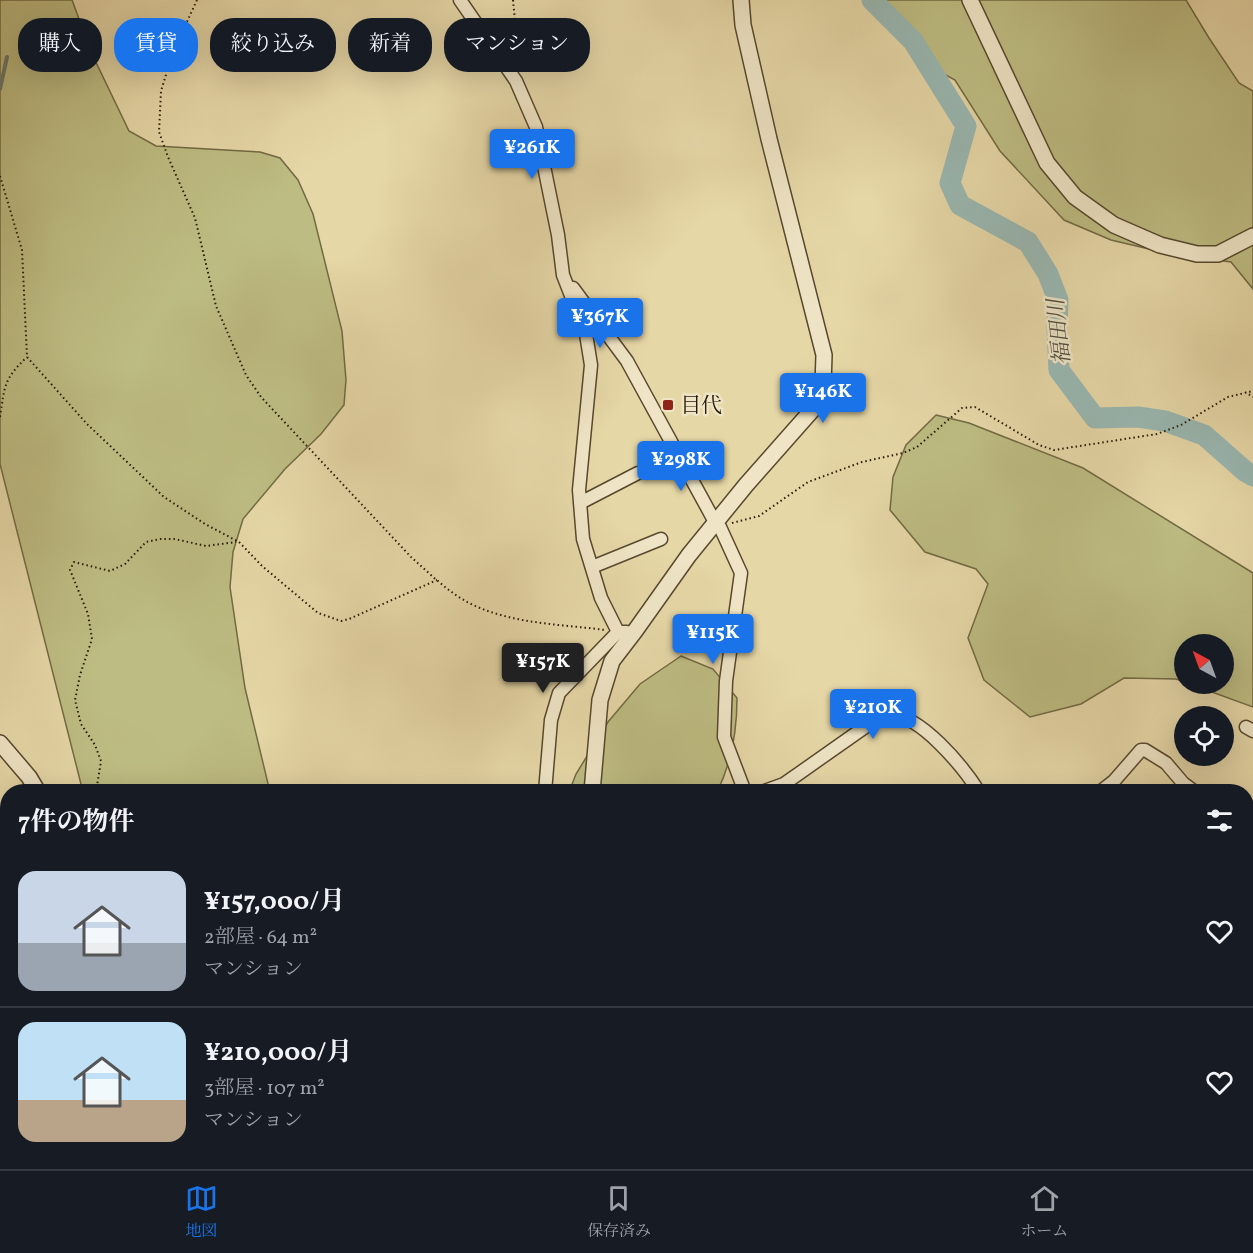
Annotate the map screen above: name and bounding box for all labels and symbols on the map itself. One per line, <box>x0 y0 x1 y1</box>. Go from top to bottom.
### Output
pin: ¥261K <box>490 129 574 180</box>
water label: 福田川 <box>1041 295 1079 366</box>
pin: ¥367K <box>558 298 642 349</box>
pin: ¥146K <box>781 373 865 424</box>
place label: 目代 <box>680 392 722 421</box>
marker: 目代 <box>661 398 675 412</box>
pin: ¥298K <box>639 441 723 492</box>
pin: ¥115K <box>671 614 755 665</box>
north arrow <box>1174 634 1234 694</box>
pin: ¥157K <box>501 643 585 694</box>
pin: ¥210K <box>831 689 915 740</box>

